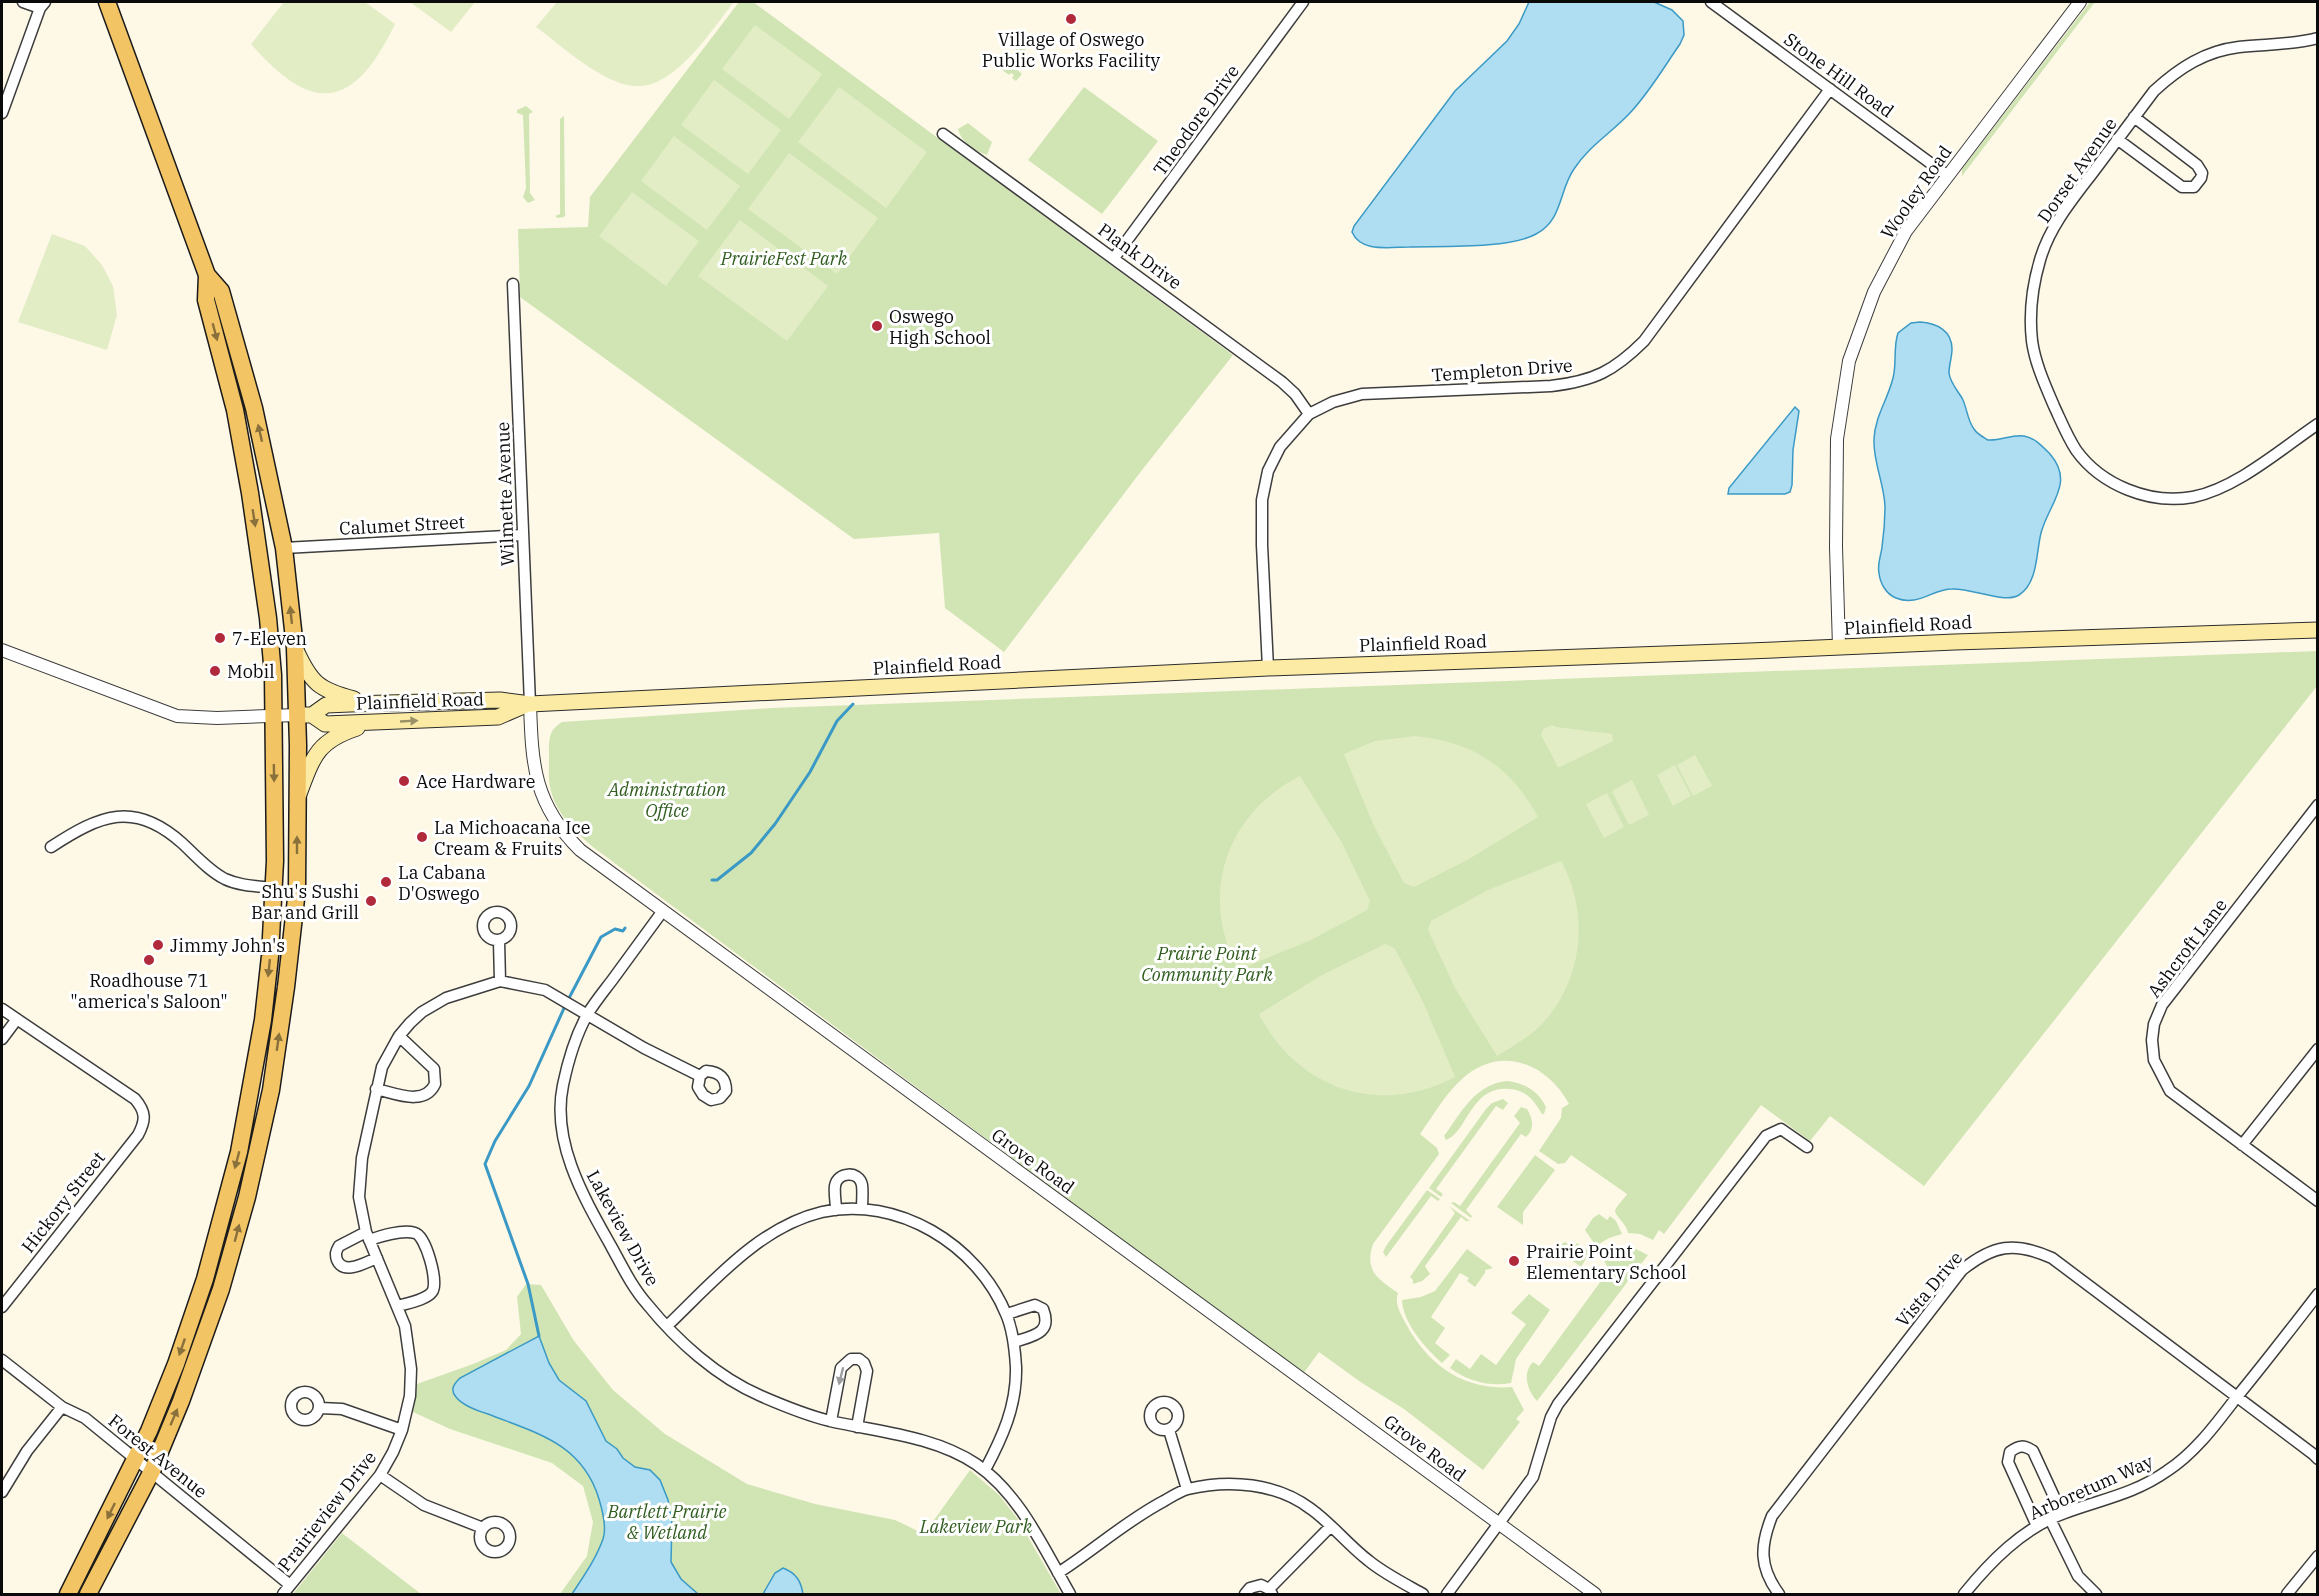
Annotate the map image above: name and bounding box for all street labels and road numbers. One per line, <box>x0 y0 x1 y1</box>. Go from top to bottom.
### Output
street label: Stone Hill Road <box>1780 27 1898 123</box>
street label: Theodore Drive <box>1148 60 1244 180</box>
street label: Dorset Avenue <box>2032 113 2122 227</box>
street label: Wooley Road <box>1875 141 1957 243</box>
street label: Plank Drive <box>1094 218 1186 294</box>
street label: Templeton Drive <box>1431 354 1573 386</box>
street label: Wilmette Avenue <box>491 421 519 567</box>
street label: Calumet Street <box>339 510 465 540</box>
street label: Plainfield Road <box>1843 610 1973 640</box>
street label: Plainfield Road <box>1359 629 1487 657</box>
street label: Plainfield Road <box>872 650 1002 680</box>
street label: Plainfield Road <box>356 687 484 715</box>
street label: Ashcroft Lane <box>2142 894 2232 1002</box>
street label: Grove Road <box>987 1123 1079 1199</box>
street label: Hickory Street <box>16 1147 110 1257</box>
street label: Lakeview Drive <box>582 1166 664 1290</box>
street label: Vista Drive <box>1891 1246 1967 1332</box>
street label: Forest Avenue <box>104 1409 212 1503</box>
street label: Grove Road <box>1379 1410 1471 1486</box>
street label: Prairieview Drive <box>273 1446 381 1576</box>
street label: Arboretum Way <box>2025 1449 2157 1525</box>

